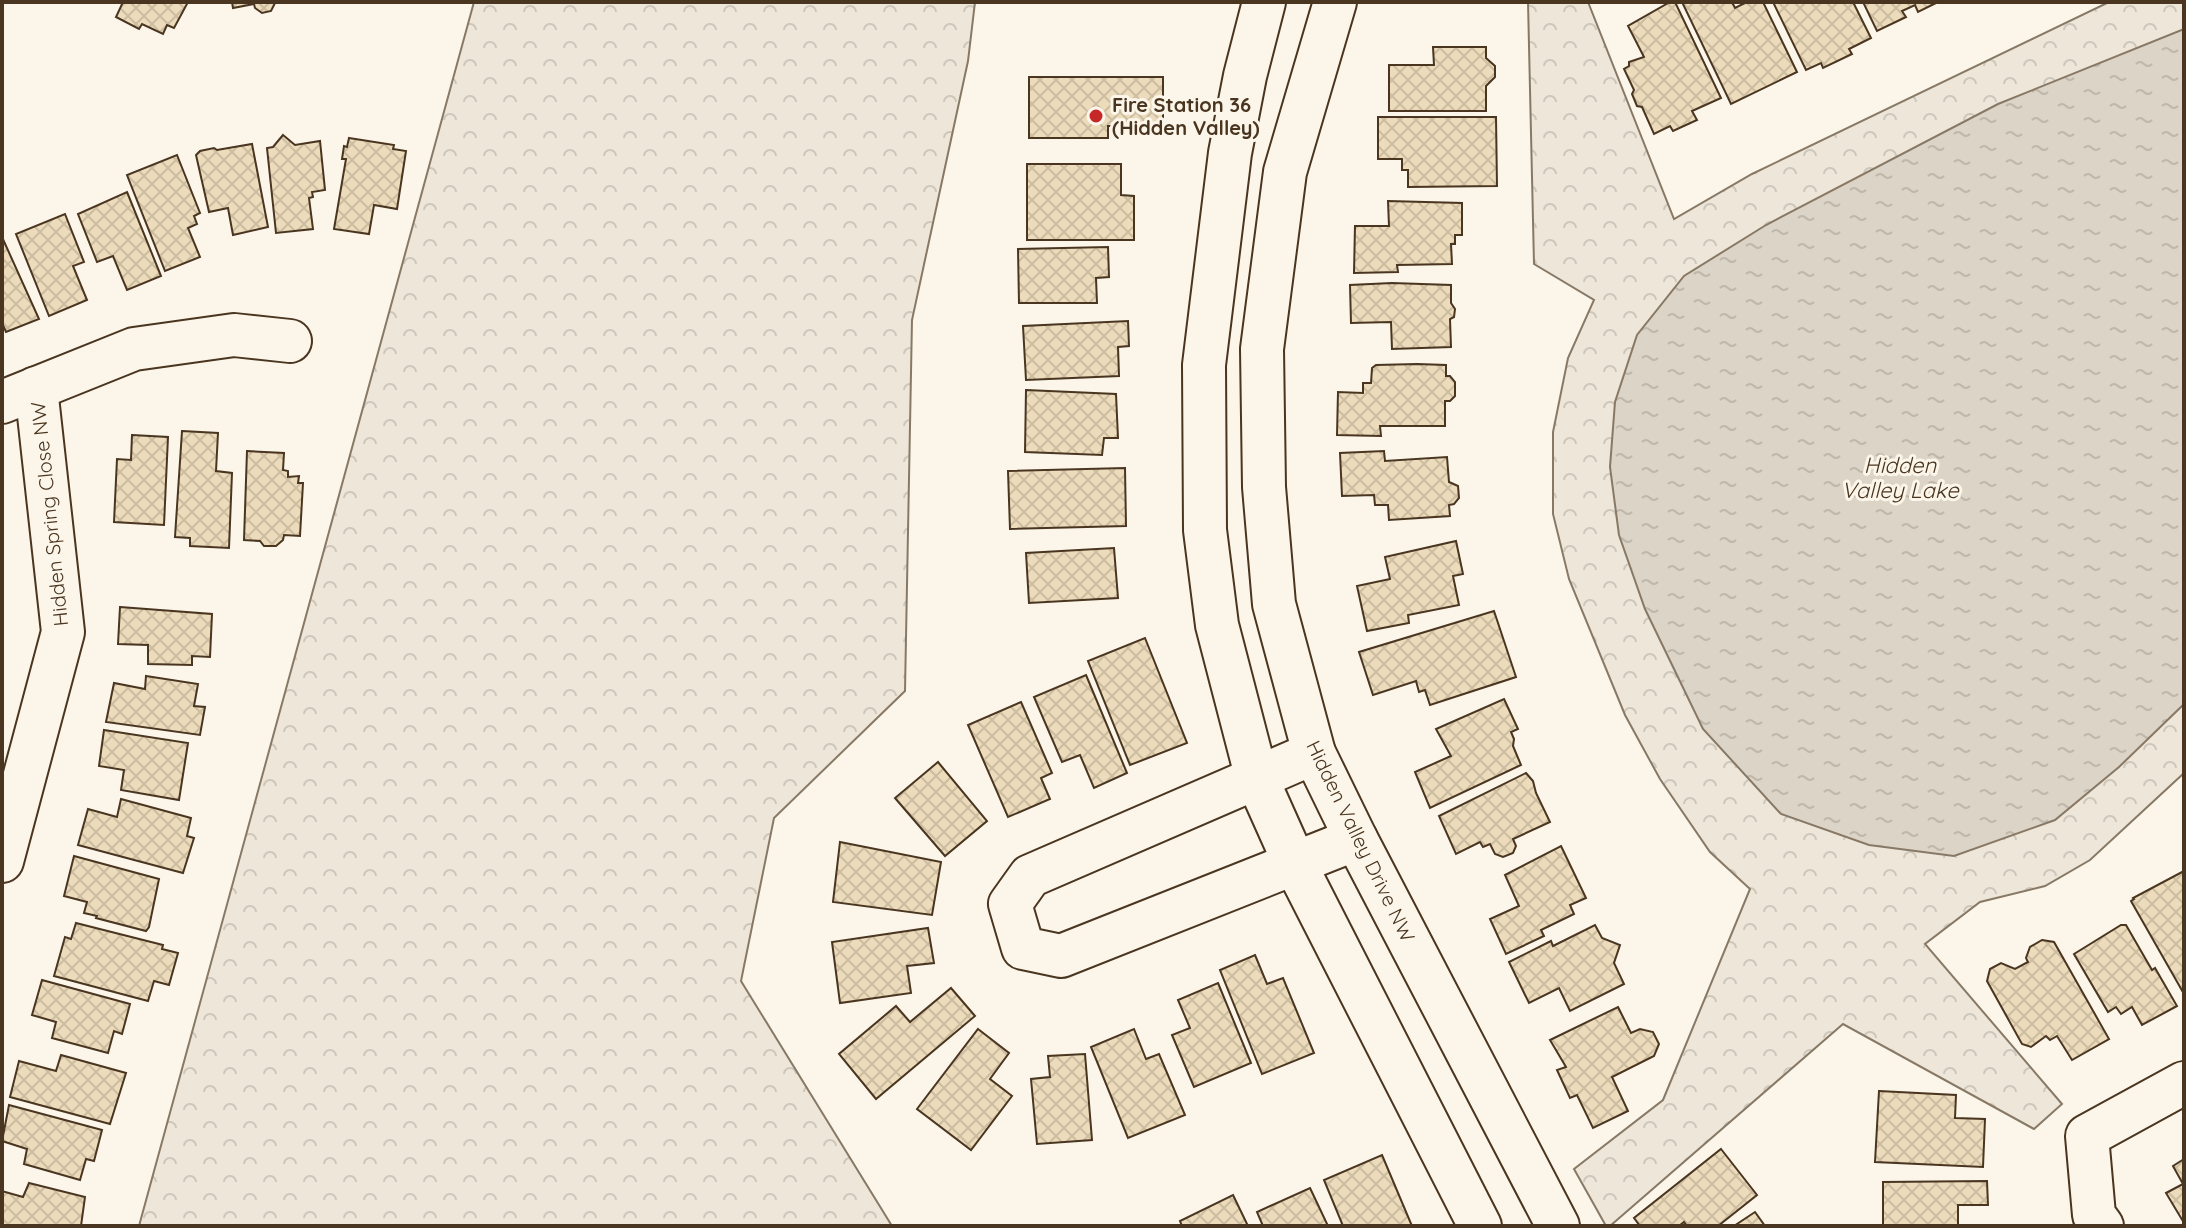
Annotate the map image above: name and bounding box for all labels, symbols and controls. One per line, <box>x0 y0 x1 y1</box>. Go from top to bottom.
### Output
place label: Fire Station 36 (Hidden Valley) <box>1112 92 1260 140</box>
marker: Fire Station 36 (Hidden Valley) <box>1087 107 1105 125</box>
street label: Hidden Spring Close NW <box>25 400 73 628</box>
water label: Hidden Valley Lake <box>1841 451 1960 504</box>
street label: Hidden Valley Drive NW <box>1301 736 1421 946</box>

